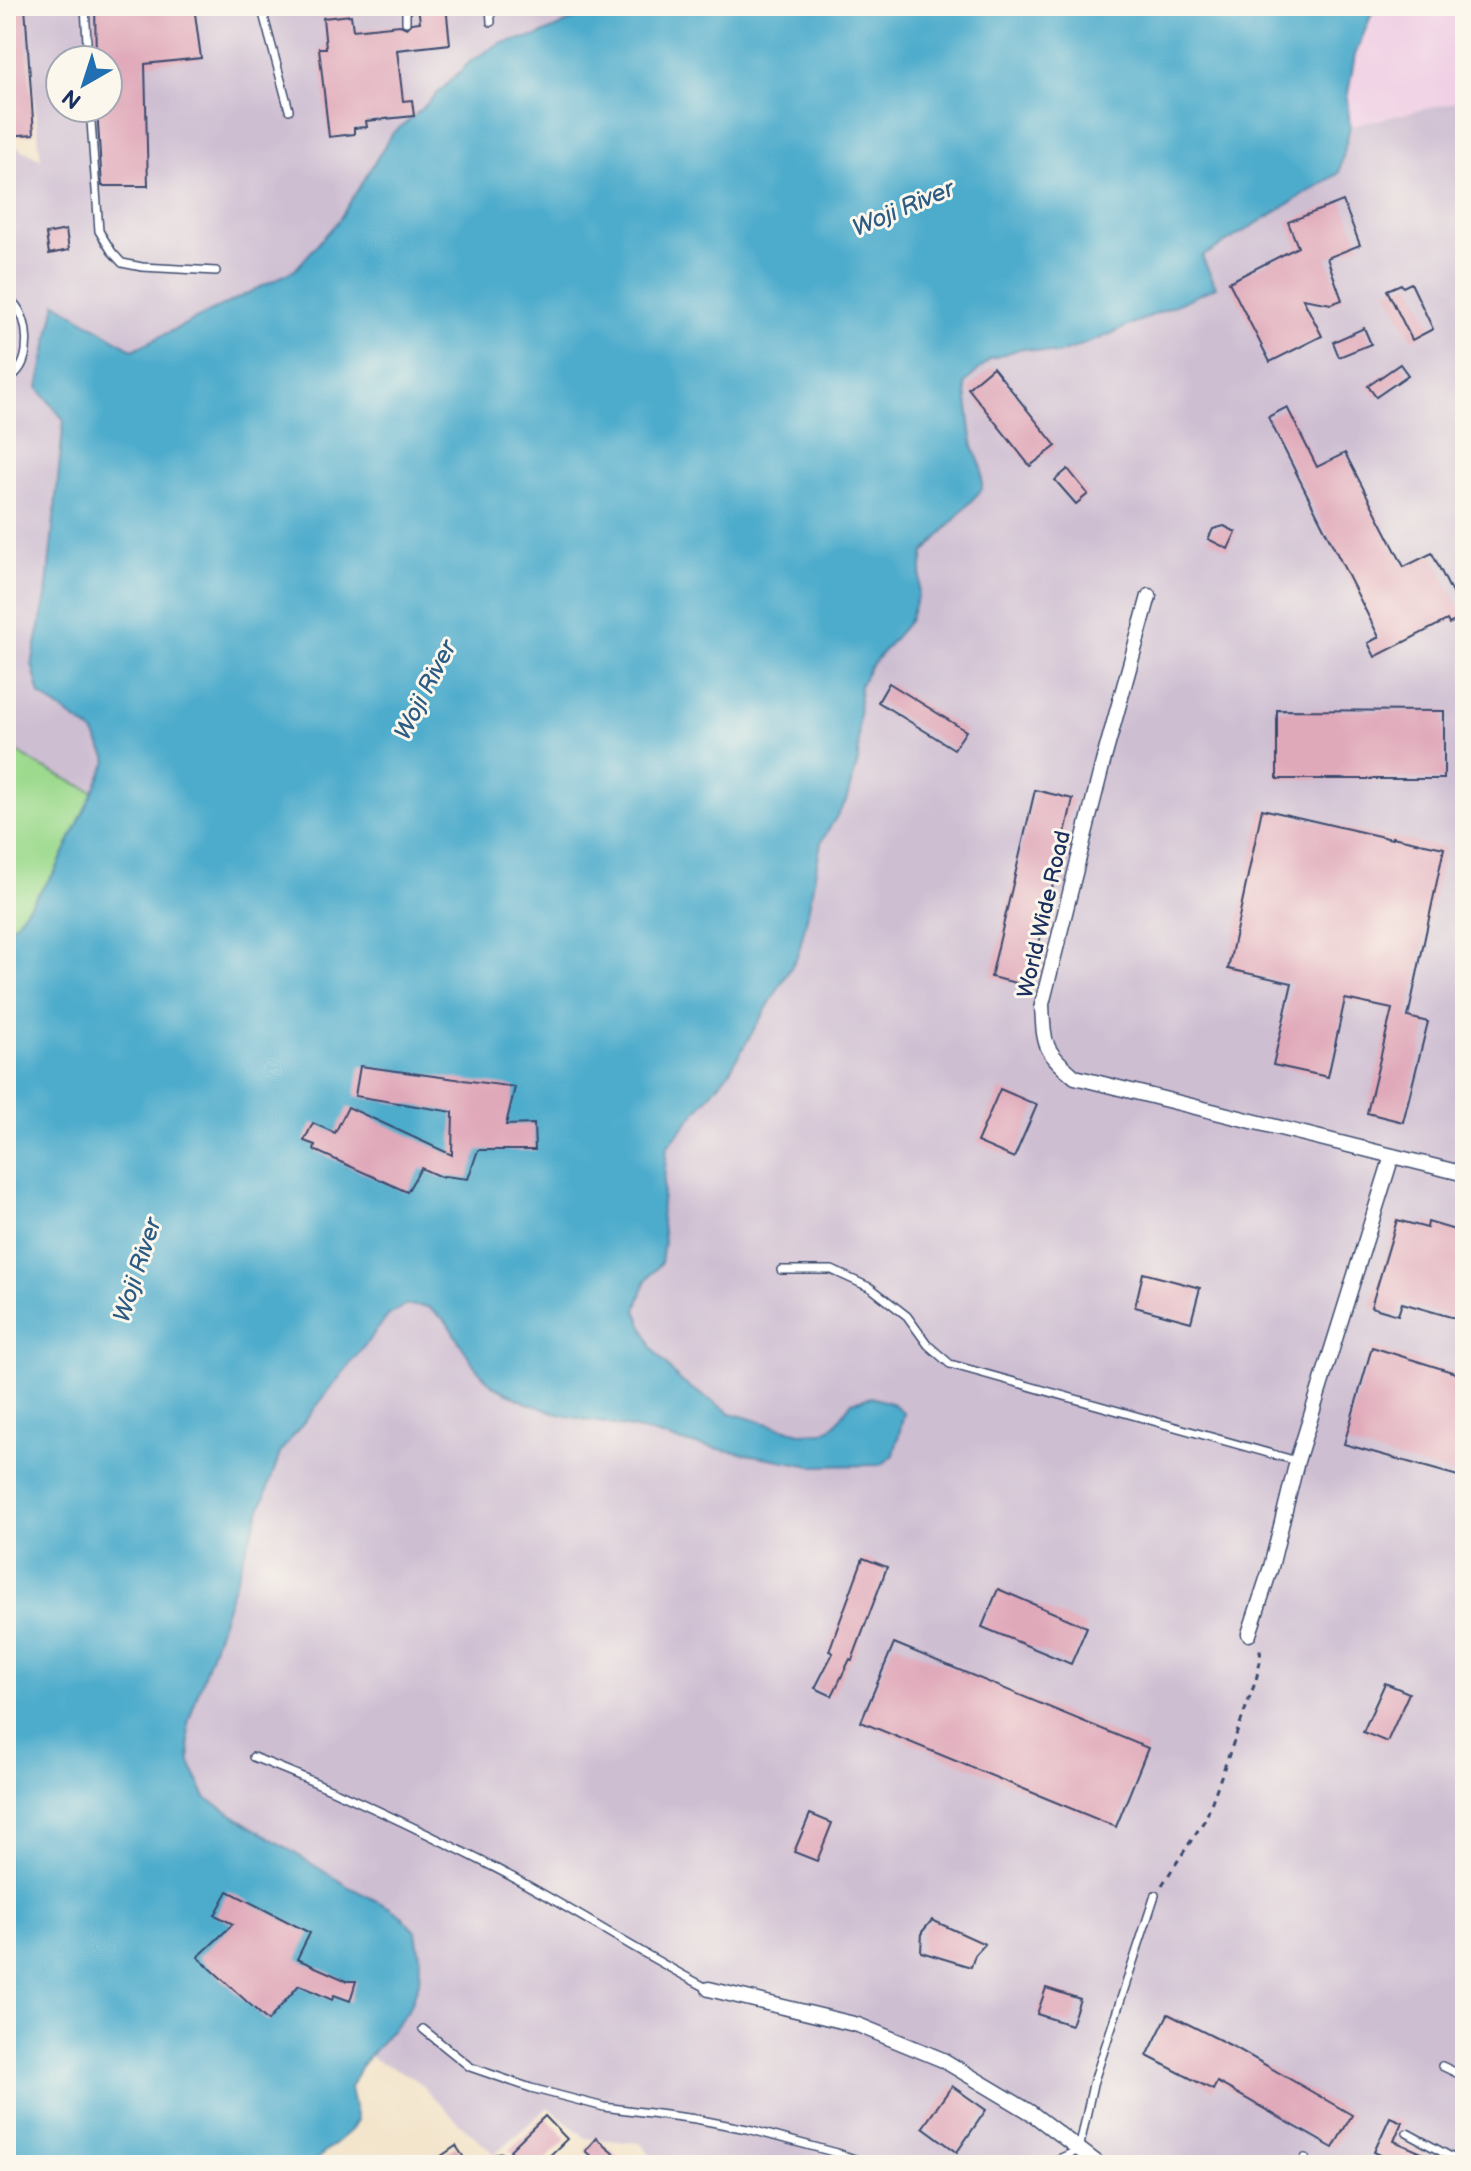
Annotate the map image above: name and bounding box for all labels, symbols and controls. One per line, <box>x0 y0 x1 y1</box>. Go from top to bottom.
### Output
north arrow <box>44 44 124 124</box>
text: N <box>57 83 87 114</box>
water label: Woji River <box>848 173 961 243</box>
water label: Woji River <box>388 634 464 745</box>
street label: World Wide Road <box>1012 828 1077 1001</box>
water label: Woji River <box>107 1212 169 1326</box>

